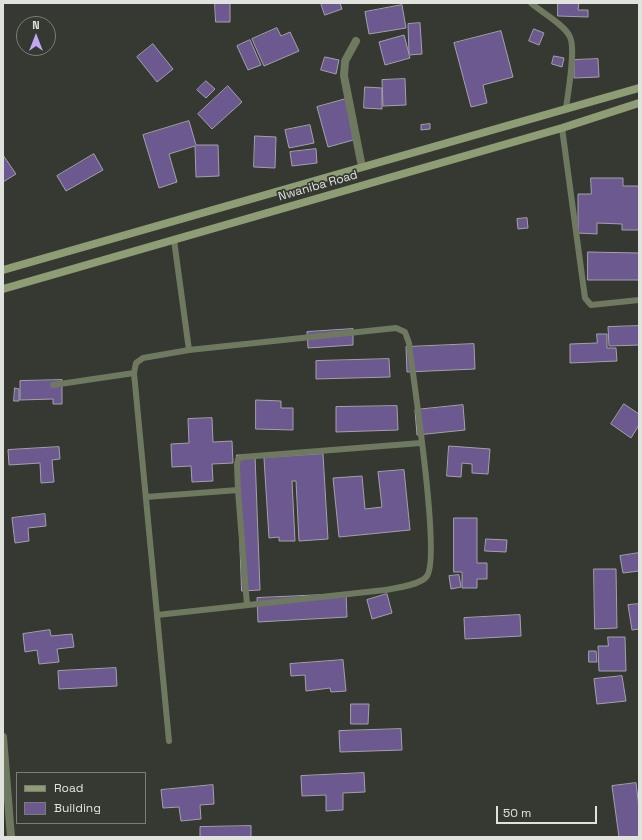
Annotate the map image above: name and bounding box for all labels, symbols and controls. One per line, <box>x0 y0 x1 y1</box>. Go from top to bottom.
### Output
north arrow <box>16 16 56 56</box>
text: N <box>32 18 40 32</box>
street label: Nwaniba Road <box>277 168 359 204</box>
legend <box>16 772 146 824</box>
text: Road <box>54 780 83 796</box>
scale bar <box>498 798 599 824</box>
text: Building <box>54 800 101 816</box>
text: 50 m <box>503 805 531 821</box>

